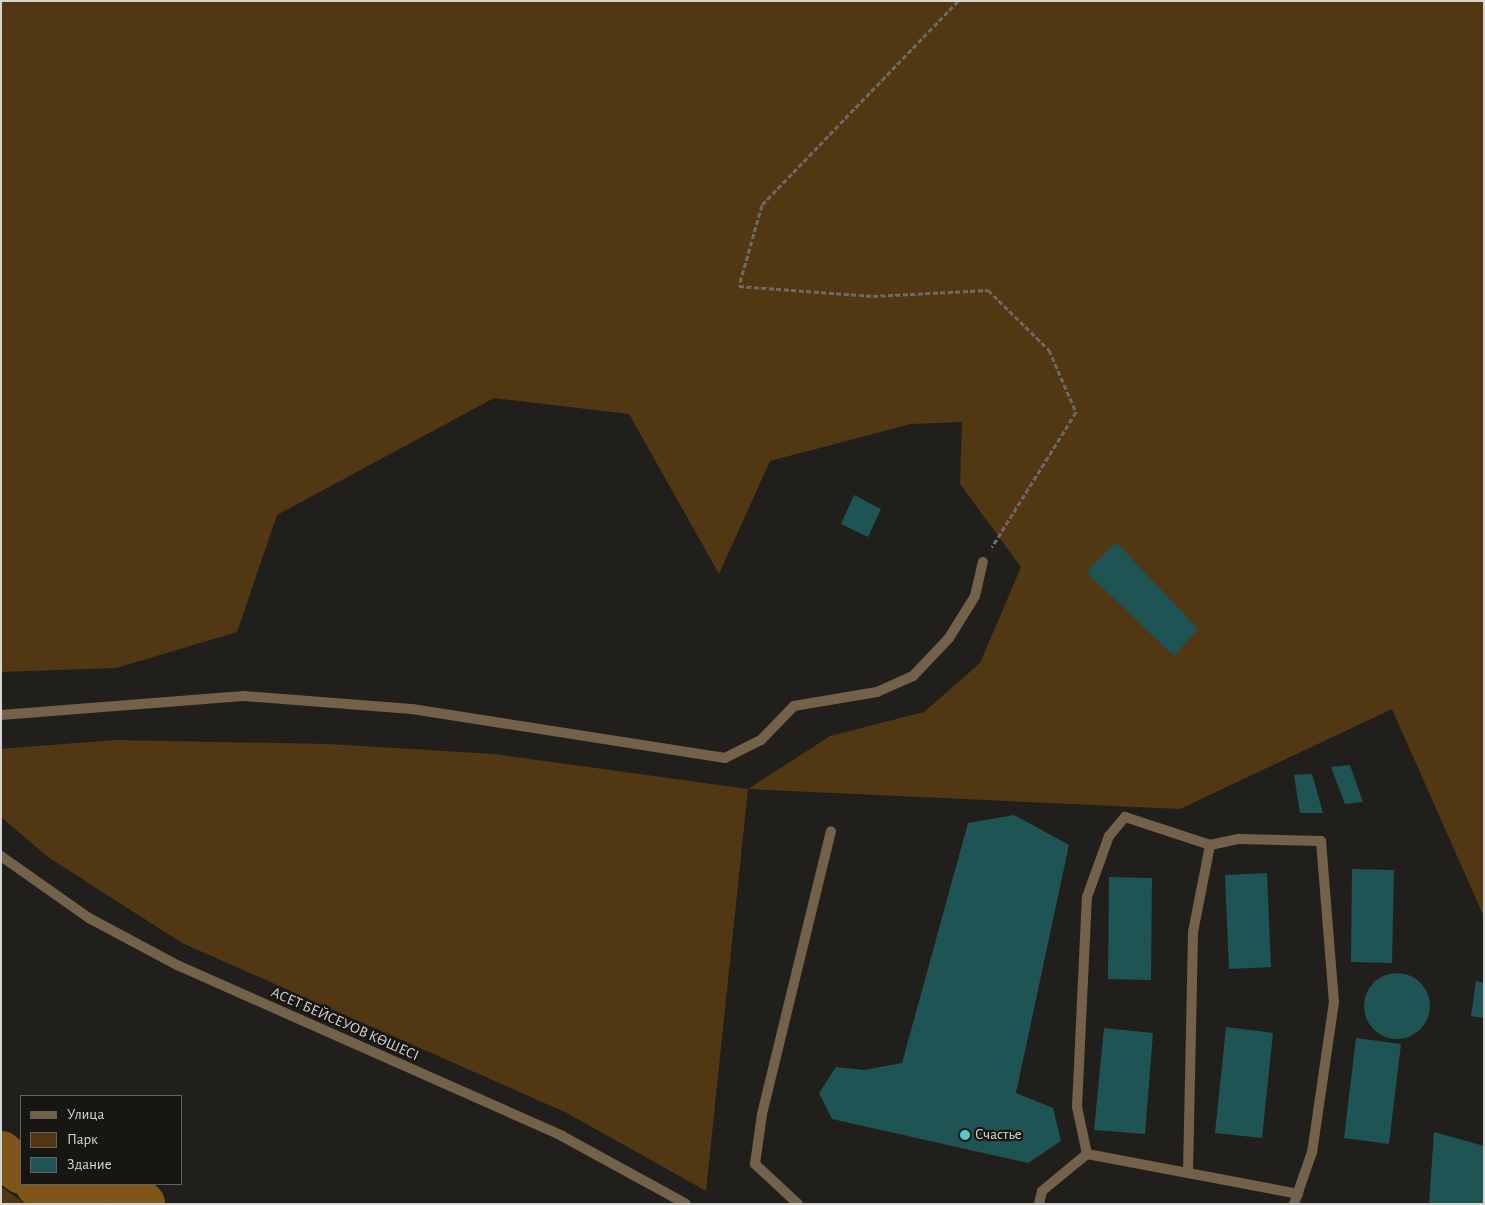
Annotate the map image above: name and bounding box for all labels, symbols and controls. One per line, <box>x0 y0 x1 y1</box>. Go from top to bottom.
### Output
street label: АСЕТ БЕЙСЕУОВ КӨШЕСІ <box>268 983 422 1065</box>
legend <box>20 1095 182 1185</box>
text: Улица <box>67 1107 104 1122</box>
place label: Счастье <box>975 1126 1022 1144</box>
marker: Счастье <box>959 1129 971 1141</box>
text: Парк <box>67 1132 98 1147</box>
text: Здание <box>67 1157 112 1172</box>

